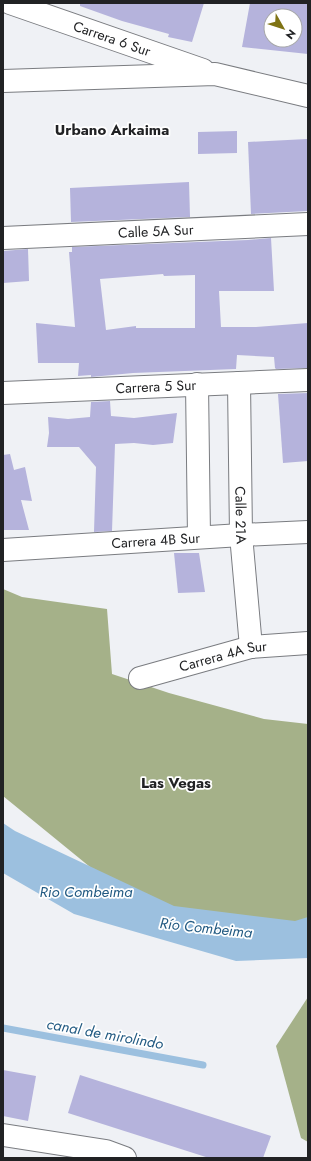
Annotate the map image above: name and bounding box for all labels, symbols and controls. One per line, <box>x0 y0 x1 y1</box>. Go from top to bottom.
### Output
north arrow <box>263 8 303 48</box>
street label: Carrera 6 Sur <box>71 16 154 61</box>
text: N <box>282 26 300 43</box>
district label: Urbano Arkaima <box>55 119 169 141</box>
street label: Calle 5A Sur <box>118 219 194 243</box>
street label: Carrera 5 Sur <box>115 375 197 398</box>
street label: Calle 21A <box>230 486 252 545</box>
street label: Carrera 4B Sur <box>111 528 201 553</box>
street label: Carrera 4A Sur <box>177 636 268 677</box>
district label: Las Vegas <box>141 772 211 794</box>
water label: Rio Combeima <box>40 881 133 903</box>
water label: Río Combeima <box>159 912 254 944</box>
water label: canal de mirolindo <box>45 1013 165 1055</box>

